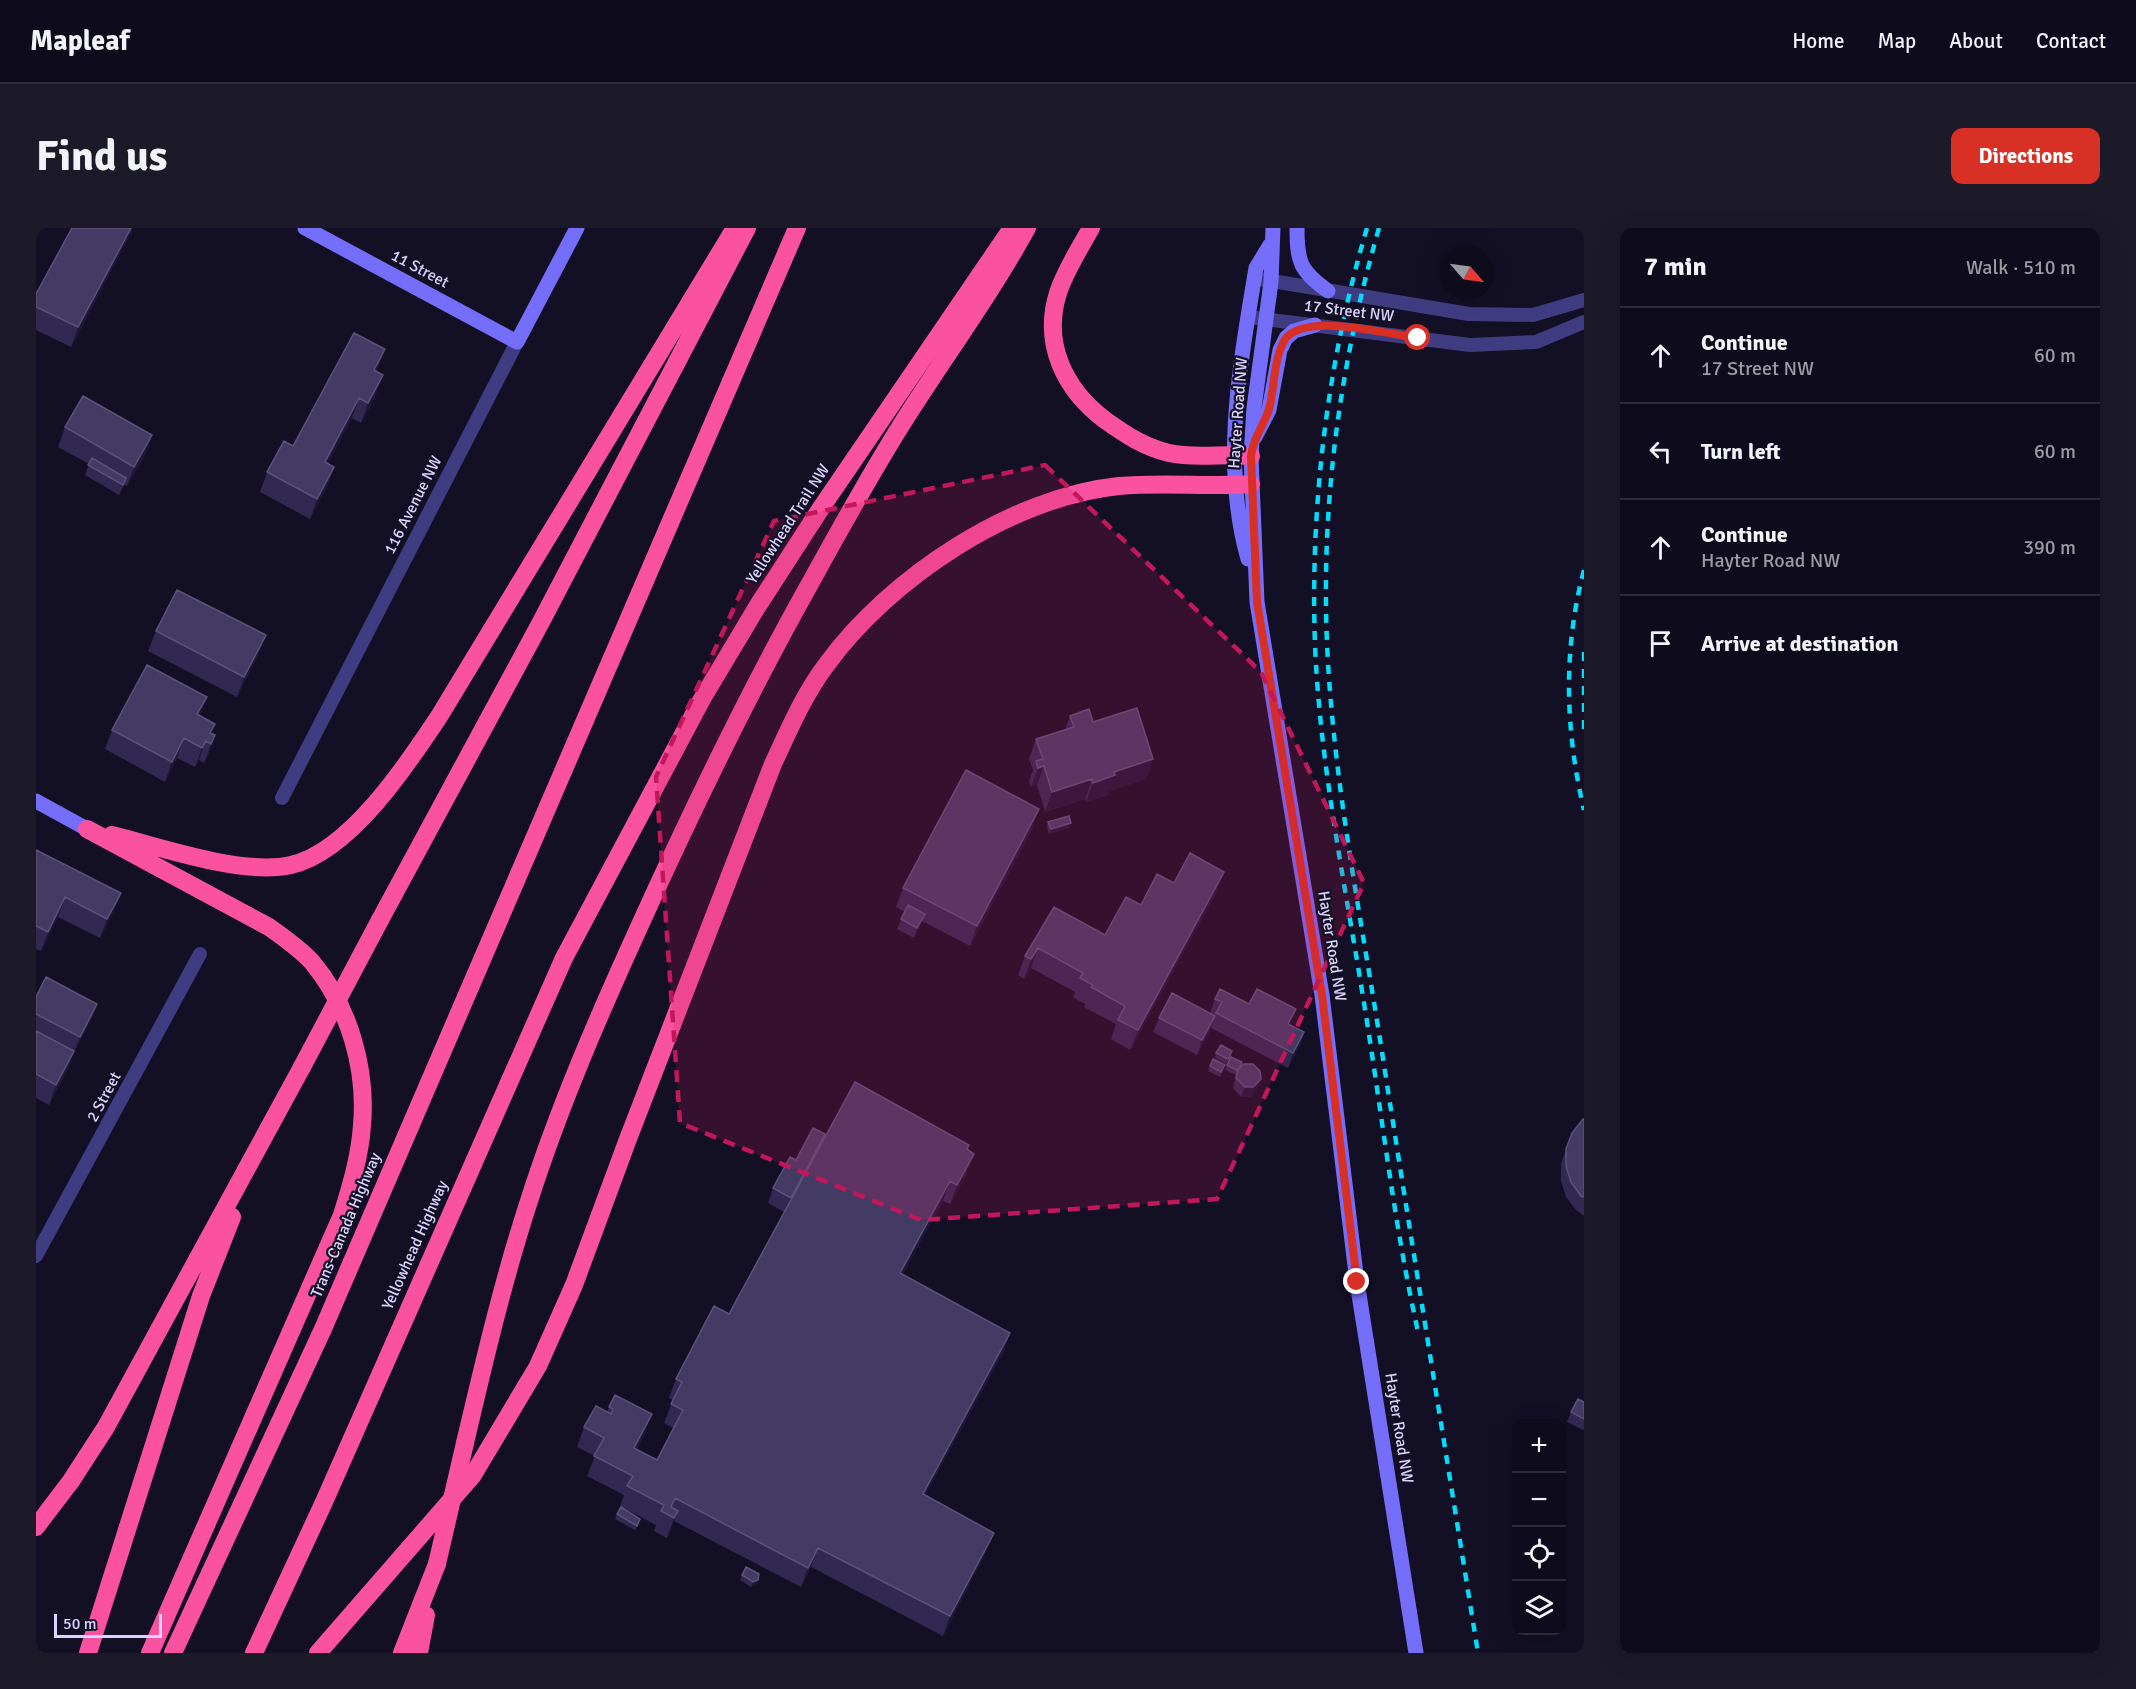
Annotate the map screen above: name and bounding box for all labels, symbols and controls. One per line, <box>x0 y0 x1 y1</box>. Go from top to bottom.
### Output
text: Mapleaf <box>30 24 130 58</box>
text: Home <box>1792 28 1845 54</box>
text: Map <box>1878 28 1916 54</box>
text: About <box>1949 28 2003 54</box>
text: Contact <box>2036 28 2106 54</box>
button: Directions <box>1951 128 2100 184</box>
text: Find us <box>36 131 167 182</box>
street label: 11 Street <box>388 245 453 293</box>
north arrow <box>1440 246 1494 300</box>
text: 7 min <box>1644 251 1707 283</box>
text: Walk · 510 m <box>1966 255 2076 280</box>
street label: 17 Street NW <box>1303 296 1396 326</box>
route start <box>1404 324 1430 350</box>
text: Continue <box>1701 329 1788 356</box>
icon: ahead <box>1644 339 1677 372</box>
text: 60 m <box>2034 343 2076 368</box>
street label: Hayter Road NW <box>1224 356 1252 469</box>
text: 17 Street NW <box>1701 356 1814 381</box>
icon: left <box>1644 435 1677 468</box>
text: Turn left <box>1701 438 1781 465</box>
text: 60 m <box>2034 439 2076 464</box>
street label: 116 Avenue NW <box>380 452 446 557</box>
street label: Yellowhead Trail NW <box>742 460 834 588</box>
text: Continue <box>1701 521 1788 548</box>
icon: ahead <box>1644 531 1677 564</box>
text: 390 m <box>2023 535 2076 560</box>
text: Hayter Road NW <box>1701 548 1840 573</box>
icon: arrive <box>1644 627 1677 660</box>
text: Arrive at destination <box>1701 630 1898 657</box>
street label: Hayter Road NW <box>1313 889 1351 1003</box>
street label: 2 Street <box>83 1068 126 1125</box>
street label: Trans-Canada Highway <box>306 1149 386 1301</box>
street label: Yellowhead Highway <box>377 1177 453 1313</box>
route end <box>1343 1268 1369 1294</box>
street label: Hayter Road NW <box>1380 1371 1418 1485</box>
map controls <box>1512 1419 1566 1635</box>
button: + <box>1512 1419 1566 1473</box>
button: − <box>1512 1473 1566 1527</box>
button: locate <box>1512 1527 1566 1581</box>
button: layers <box>1512 1581 1566 1635</box>
scale bar <box>54 1611 162 1638</box>
text: 50 m <box>63 1614 97 1634</box>

